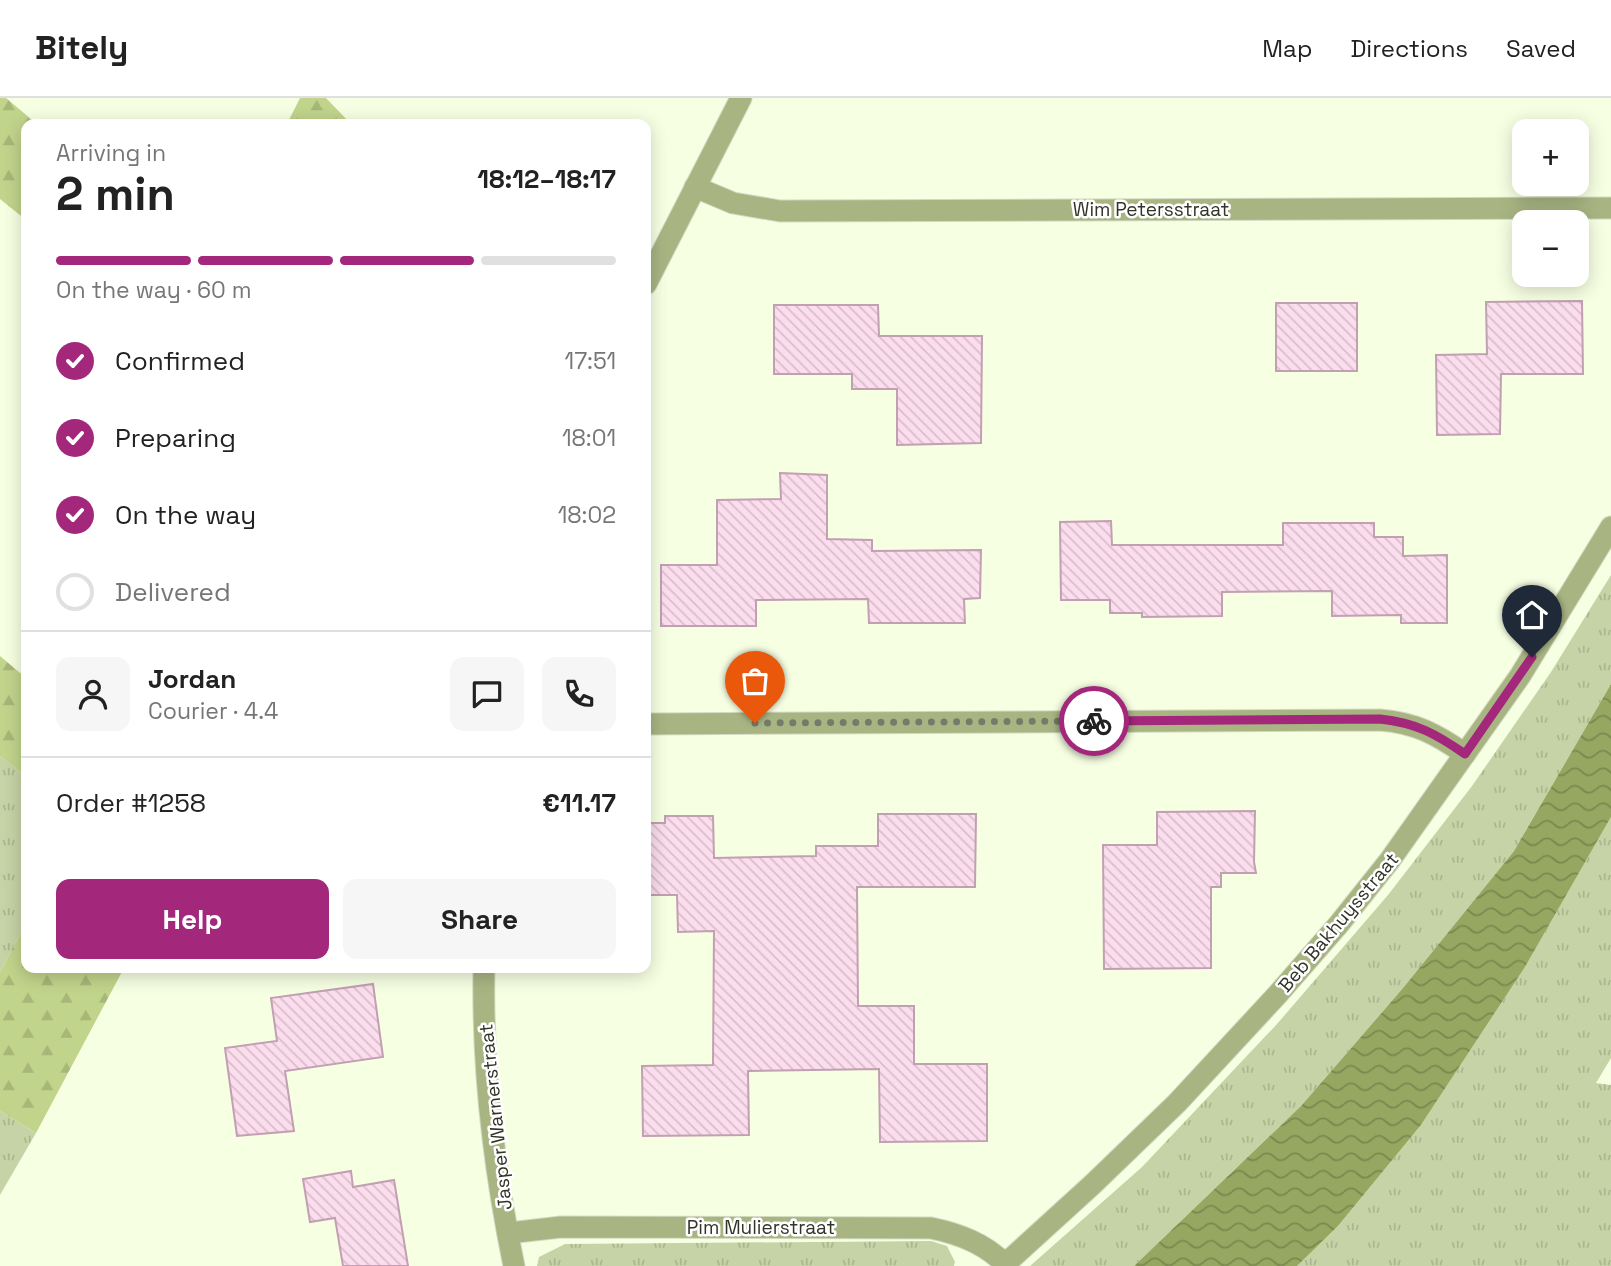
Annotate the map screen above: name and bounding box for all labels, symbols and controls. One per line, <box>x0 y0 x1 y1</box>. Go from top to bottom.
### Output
text: Bitely <box>35 27 128 69</box>
text: Map <box>1262 33 1312 64</box>
text: Directions <box>1350 33 1468 64</box>
text: Saved <box>1506 33 1576 64</box>
map controls <box>1512 119 1589 287</box>
button: + <box>1512 119 1589 196</box>
text: Arriving in <box>56 138 166 168</box>
text: 18:12–18:17 <box>477 162 616 196</box>
text: 2 min <box>56 165 175 223</box>
street label: Wim Petersstraat <box>1073 197 1229 222</box>
button: − <box>1512 210 1589 287</box>
text: On the way · 60 m <box>56 275 251 305</box>
icon: check <box>56 342 94 380</box>
text: Confirmed <box>115 344 245 378</box>
text: 17:51 <box>565 346 616 376</box>
icon: check <box>56 419 94 457</box>
text: Preparing <box>115 421 236 455</box>
text: 18:01 <box>562 423 616 453</box>
icon: check <box>56 496 94 534</box>
text: On the way <box>115 498 256 532</box>
text: 18:02 <box>558 500 616 530</box>
text: Delivered <box>115 575 231 609</box>
pin <box>1502 585 1562 657</box>
icon: home <box>1513 596 1551 634</box>
pin <box>725 651 785 723</box>
button: person <box>56 657 130 731</box>
button: chat <box>450 657 524 731</box>
button: phone <box>542 657 616 731</box>
text: Jordan <box>148 662 236 696</box>
icon: bag <box>736 662 774 700</box>
courier <box>1059 686 1129 756</box>
text: Courier · 4.4 <box>148 696 278 726</box>
icon: bike <box>1075 702 1113 740</box>
text: Order #1258 <box>56 786 206 820</box>
text: €11.17 <box>542 786 616 820</box>
street label: Beb Bakhuysstraat <box>1273 847 1404 997</box>
button: Help <box>56 879 329 959</box>
button: Share <box>343 879 616 959</box>
street label: Jasper Warnerstraat <box>473 1023 518 1211</box>
street label: Pim Mulierstraat <box>687 1215 835 1240</box>

